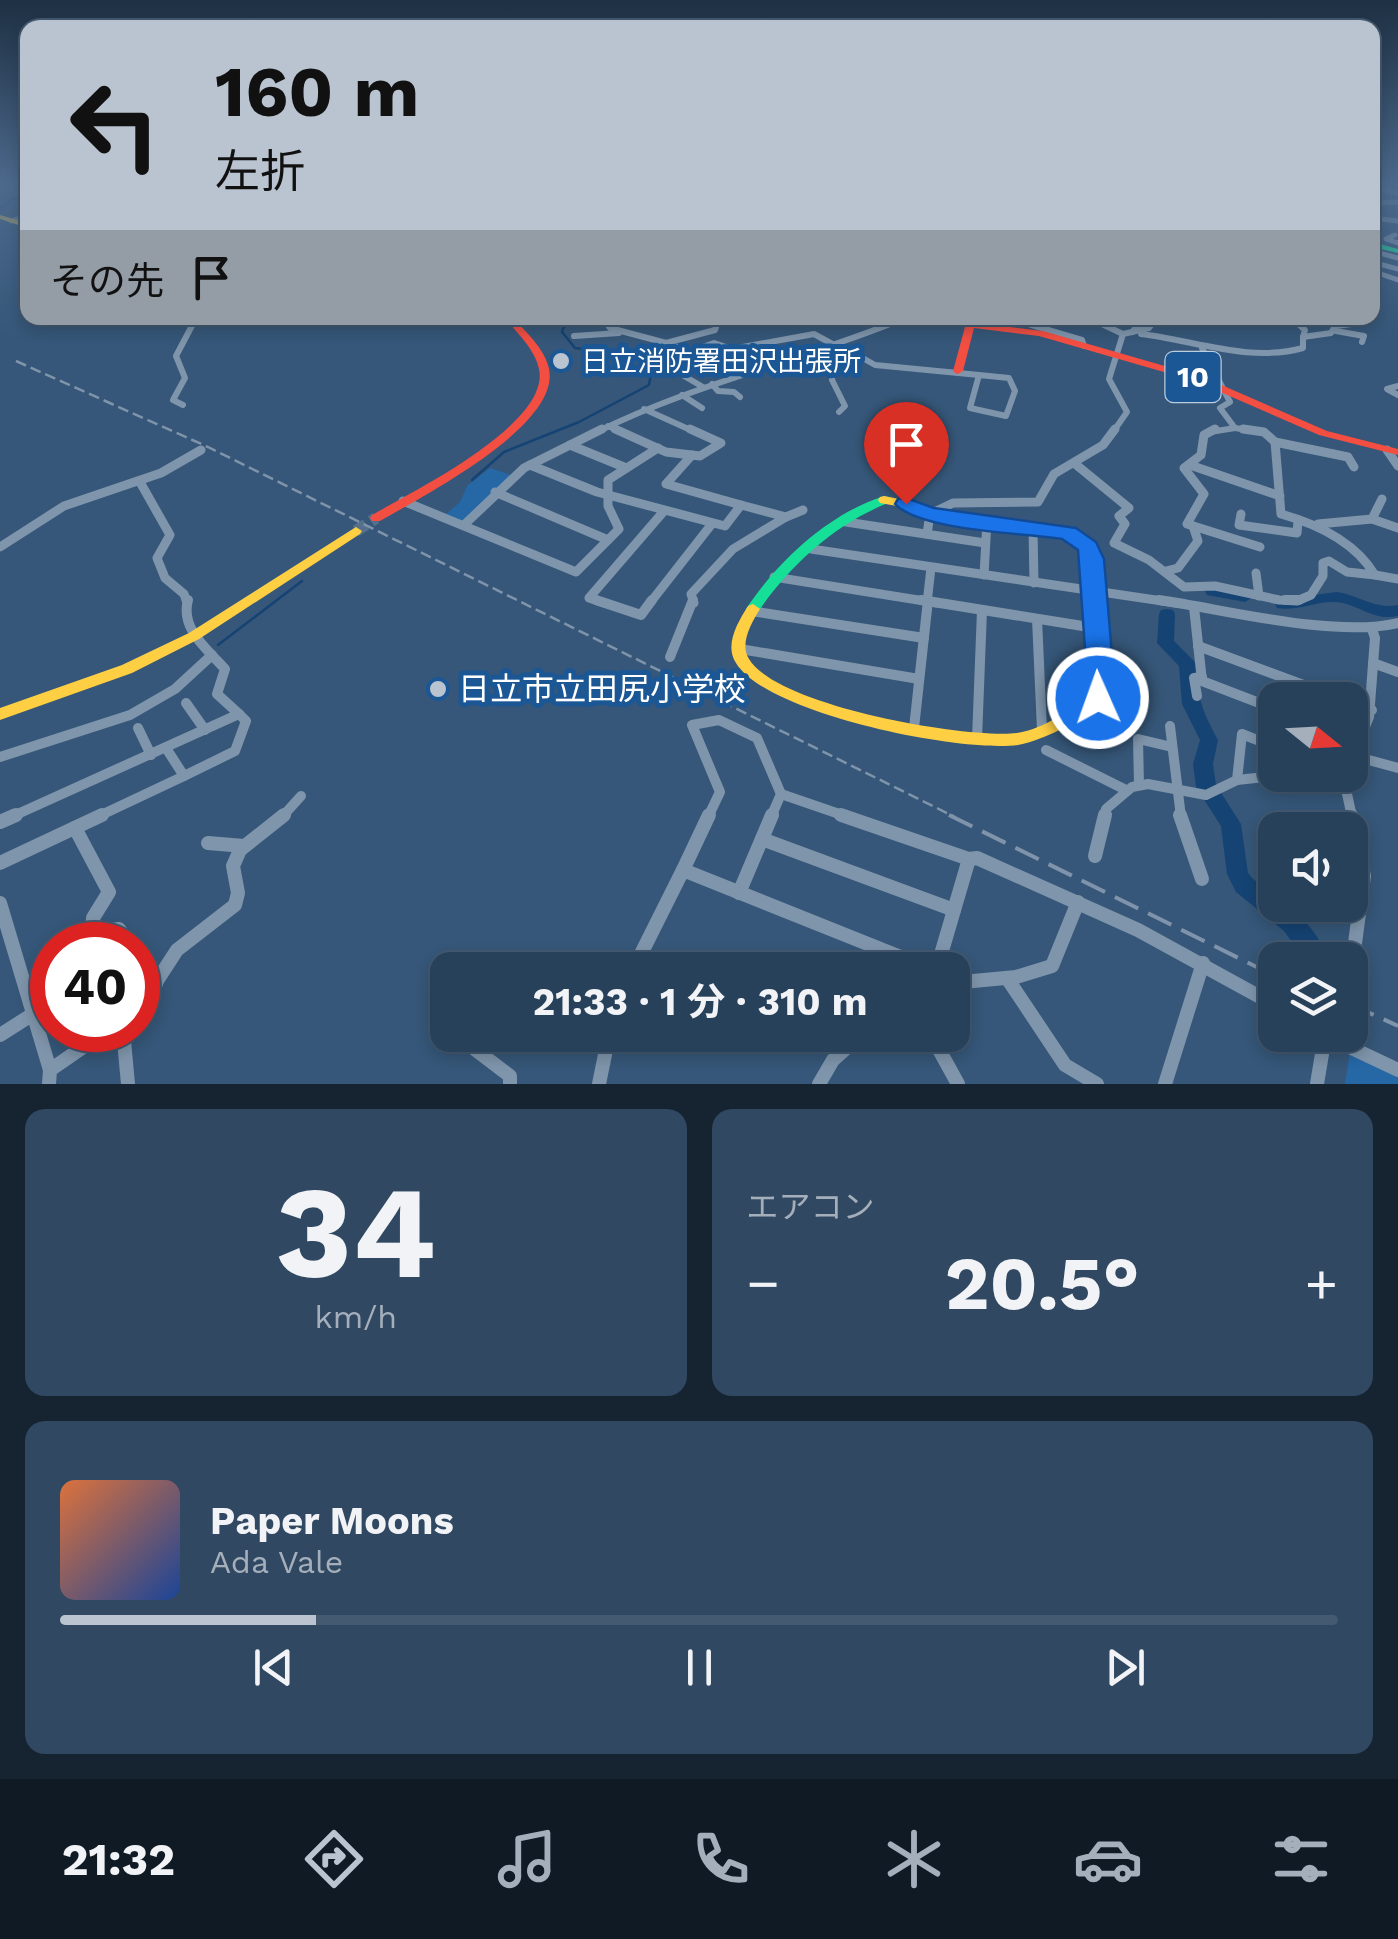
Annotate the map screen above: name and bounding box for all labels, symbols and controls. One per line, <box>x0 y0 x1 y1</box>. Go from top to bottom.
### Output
text: 160 m <box>215 51 419 133</box>
icon: left <box>50 60 180 190</box>
text: 左折 <box>215 145 305 198</box>
icon: arrive <box>184 250 239 305</box>
text: その先 <box>50 259 164 303</box>
place label: 日立消防署田沢出張所 <box>581 345 861 378</box>
marker: 日立消防署田沢出張所 <box>550 350 572 372</box>
road number: 10 <box>1166 352 1220 402</box>
pin <box>864 402 949 505</box>
icon: arrive <box>879 417 934 472</box>
position arrow <box>1046 646 1150 750</box>
place label: 日立市立田尻小学校 <box>458 670 746 708</box>
marker: 日立市立田尻小学校 <box>427 678 449 700</box>
north arrow <box>1258 682 1368 792</box>
map controls <box>1258 682 1368 1052</box>
button: sound <box>1258 812 1368 922</box>
speed limit sign: 40 <box>30 922 160 1052</box>
button: layers <box>1258 942 1368 1052</box>
text: 21:33 · 1 分 · 310 m <box>533 980 867 1024</box>
text: 34 <box>275 1156 436 1309</box>
text: エアコン <box>747 1188 875 1226</box>
text: 20.5° <box>945 1239 1140 1327</box>
text: − <box>747 1251 780 1315</box>
text: + <box>1305 1251 1338 1315</box>
text: km/h <box>315 1298 397 1336</box>
text: Paper Moons <box>210 1499 454 1543</box>
text: Ada Vale <box>210 1543 343 1581</box>
icon: previous <box>246 1640 301 1695</box>
icon: pause <box>672 1640 727 1695</box>
icon: next <box>1098 1640 1153 1695</box>
icon: directions <box>299 1824 369 1894</box>
icon: music <box>492 1824 562 1894</box>
icon: phone <box>686 1824 756 1894</box>
icon: climate <box>879 1824 949 1894</box>
icon: car <box>1073 1824 1143 1894</box>
icon: filters <box>1266 1824 1336 1894</box>
text: 21:32 <box>62 1833 175 1886</box>

